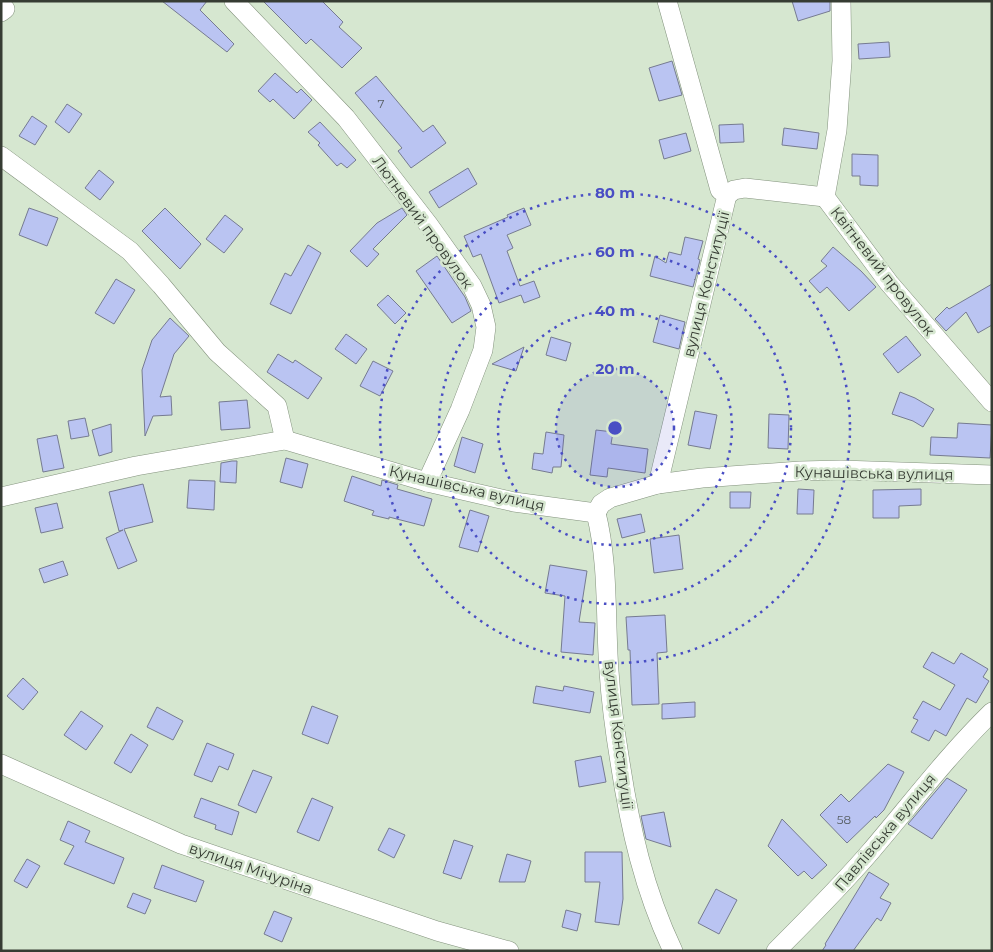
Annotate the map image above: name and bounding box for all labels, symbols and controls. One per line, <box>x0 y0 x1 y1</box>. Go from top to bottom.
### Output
house number: 7 <box>377 96 385 111</box>
street label: Лютневий провулок <box>368 152 478 292</box>
text: 80 m <box>595 183 635 202</box>
street label: Квітневий провулок <box>827 203 939 340</box>
street label: вулиця Конституції <box>679 209 733 359</box>
text: 60 m <box>595 242 635 261</box>
text: 40 m <box>595 301 635 320</box>
text: 20 m <box>595 359 635 378</box>
centre of rings <box>606 419 624 437</box>
street label: Кунашівська вулиця <box>387 461 547 515</box>
street label: Кунашівська вулиця <box>794 462 954 484</box>
street label: вулиця Конституції <box>600 660 638 810</box>
street label: Павлівська вулиця <box>830 769 940 895</box>
house number: 58 <box>837 812 852 827</box>
street label: вулиця Мічуріна <box>187 838 315 898</box>

